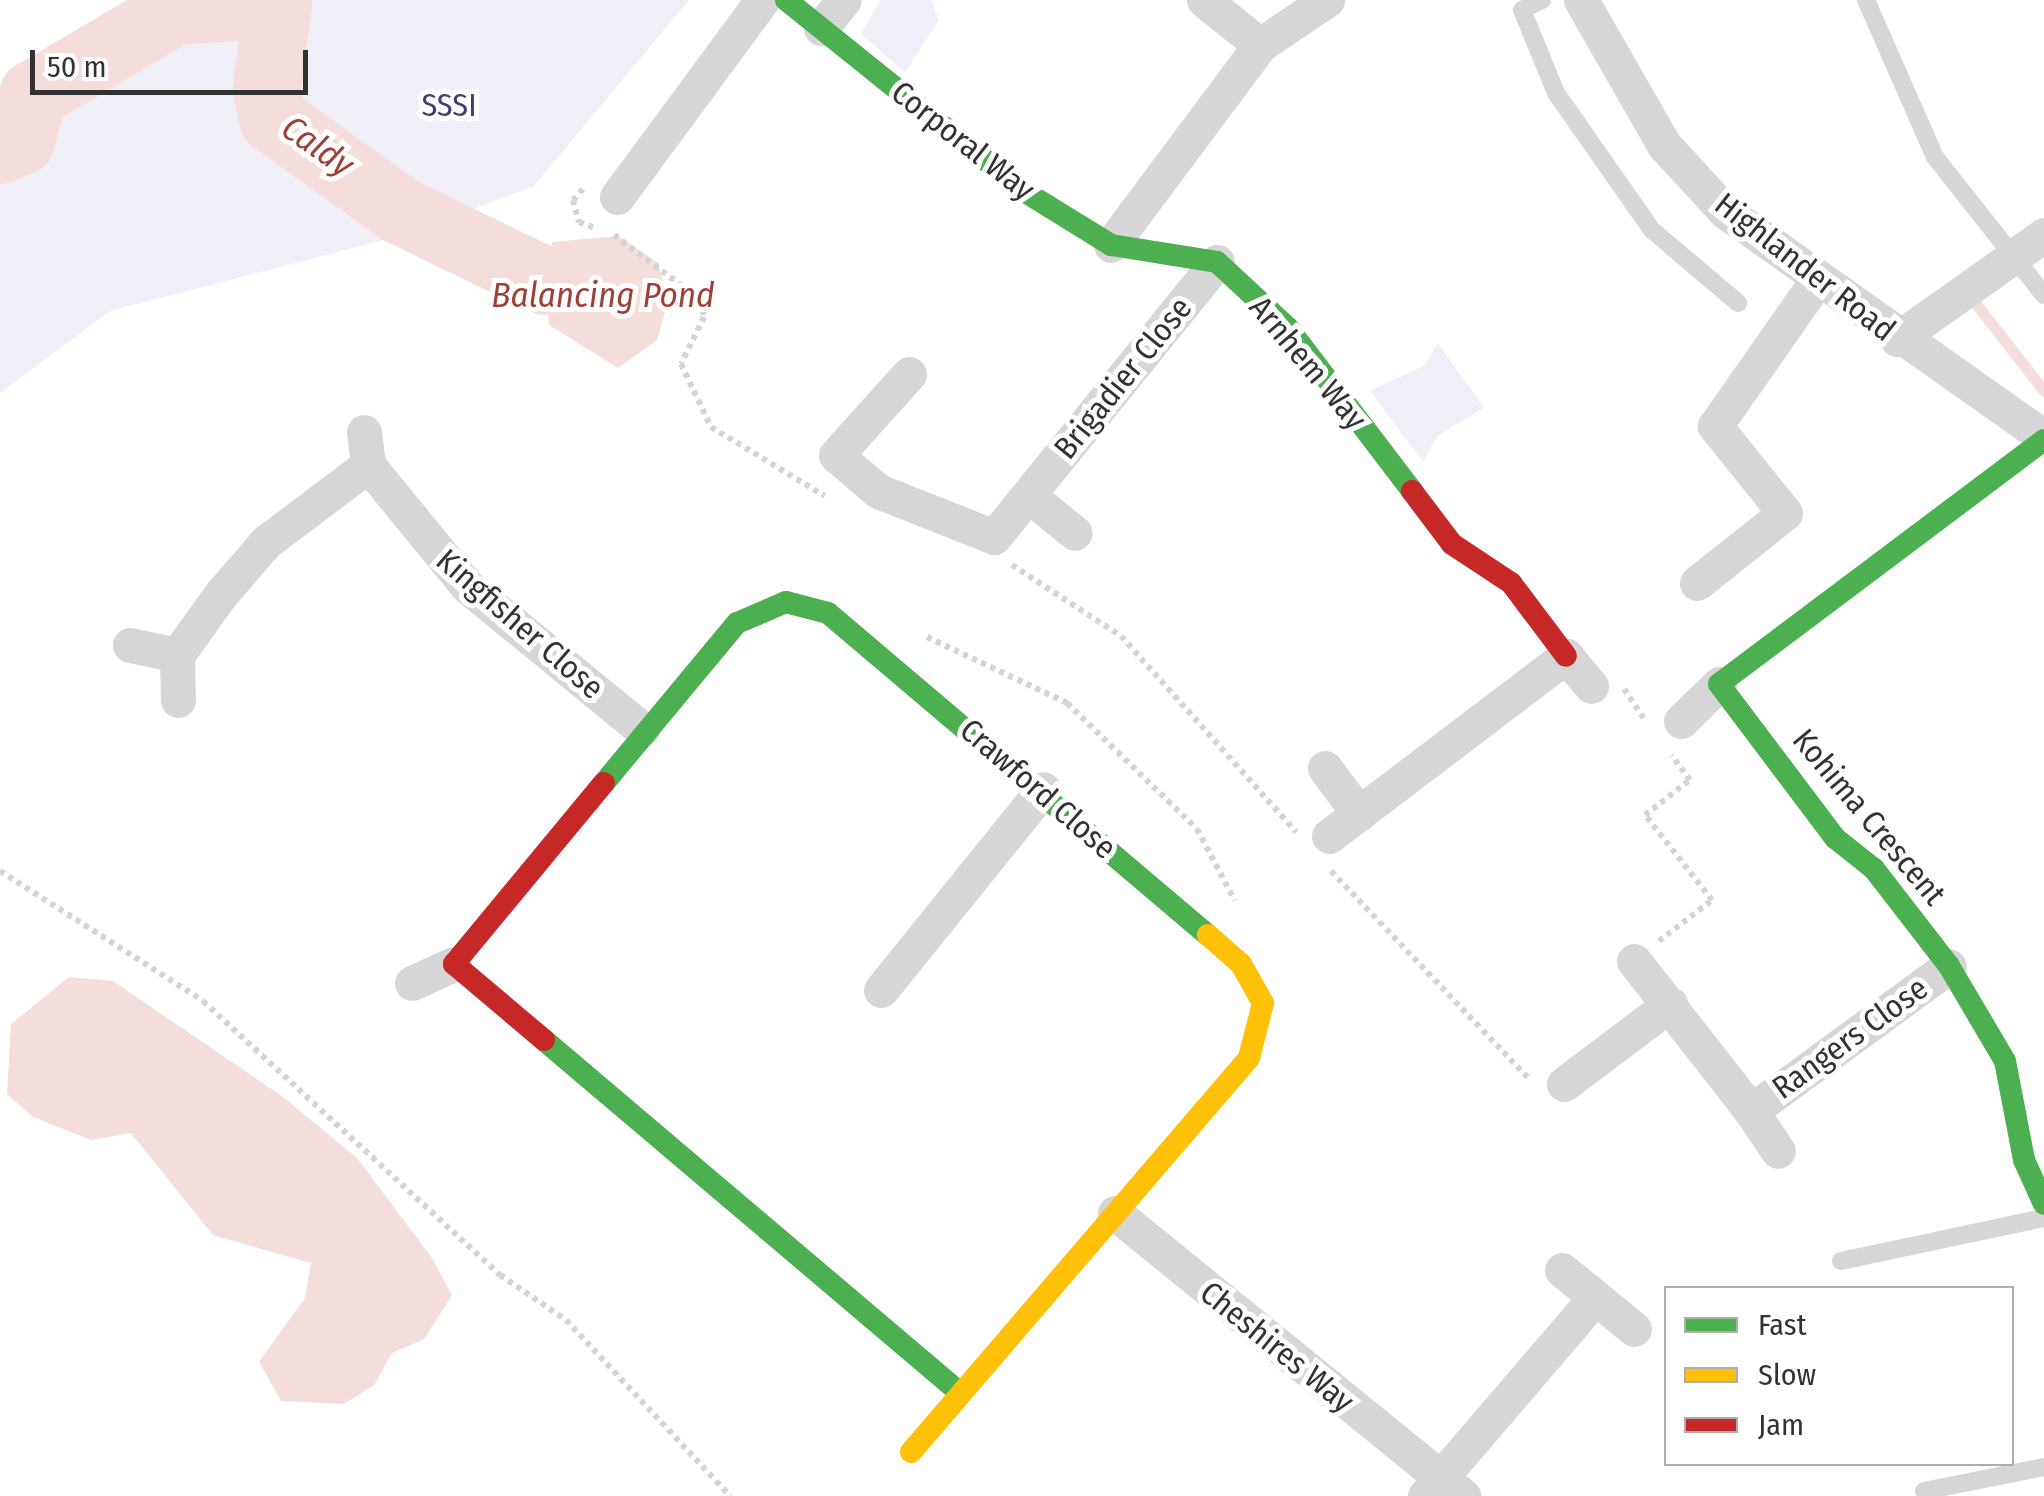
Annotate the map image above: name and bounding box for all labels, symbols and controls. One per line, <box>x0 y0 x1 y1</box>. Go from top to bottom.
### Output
scale bar <box>35 30 312 92</box>
text: 50 m <box>47 49 107 85</box>
street label: Corporal Way <box>884 73 1042 209</box>
park label: SSSI <box>421 86 477 124</box>
water label: Caldy <box>274 106 362 186</box>
street label: Highlander Road <box>1707 185 1903 349</box>
water label: Balancing Pond <box>491 274 715 316</box>
street label: Brigadier Close <box>1046 289 1200 467</box>
street label: Arnhem Way <box>1241 289 1375 437</box>
street label: Kingfisher Close <box>428 541 612 707</box>
street label: Crawford Close <box>952 711 1124 867</box>
street label: Kohima Crescent <box>1784 721 1954 913</box>
street label: Rangers Close <box>1765 969 1935 1107</box>
street label: Cheshires Way <box>1192 1273 1362 1421</box>
legend <box>1664 1286 2014 1466</box>
text: Fast <box>1758 1307 1806 1343</box>
text: Slow <box>1758 1357 1816 1393</box>
text: Jam <box>1758 1407 1804 1443</box>

